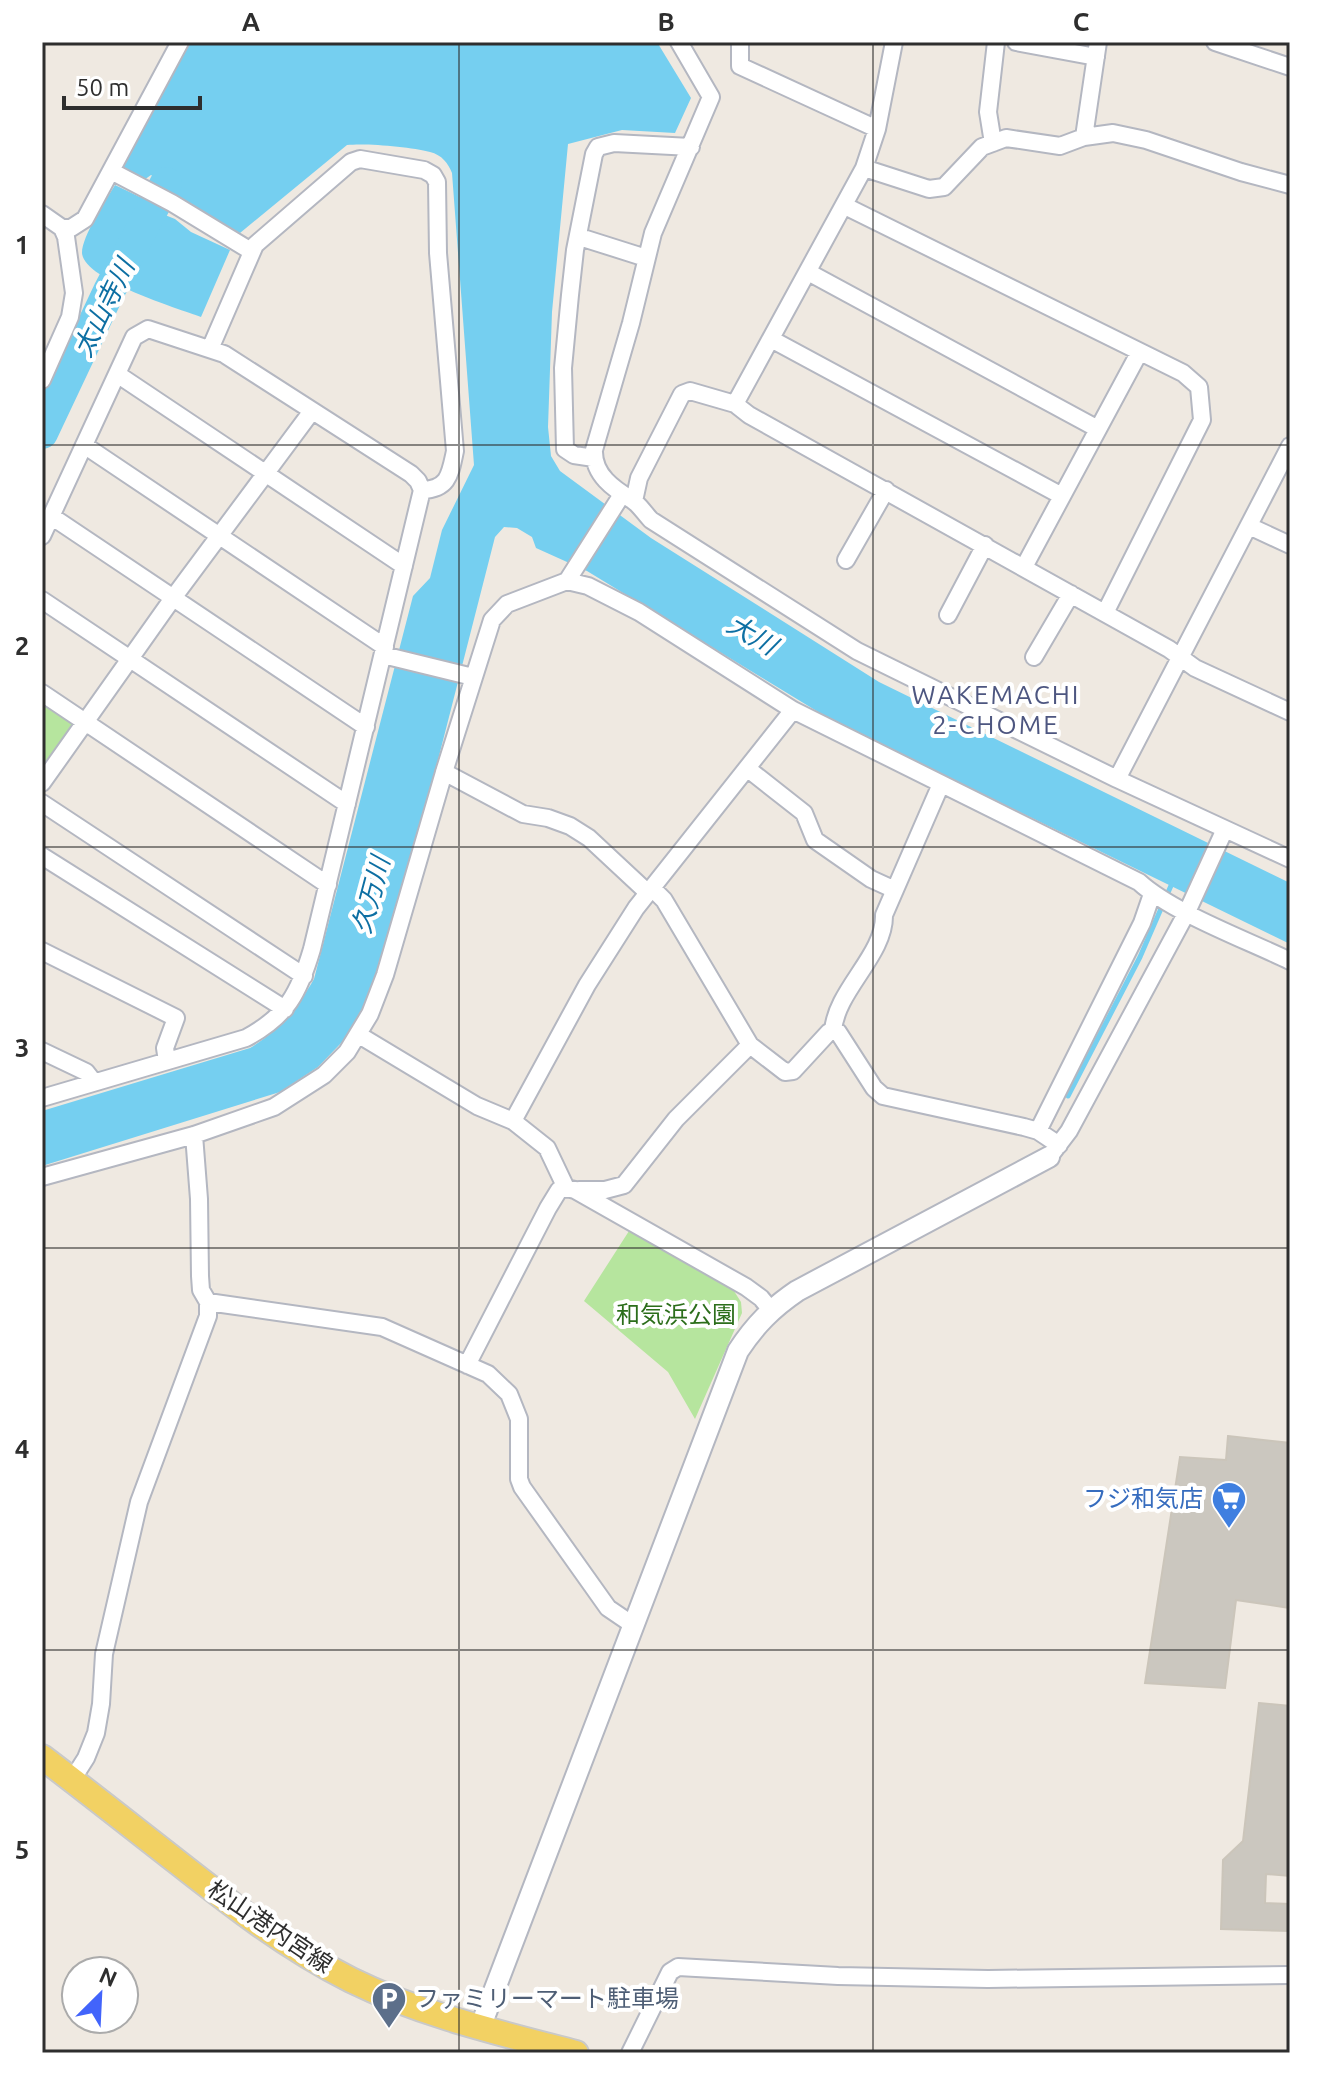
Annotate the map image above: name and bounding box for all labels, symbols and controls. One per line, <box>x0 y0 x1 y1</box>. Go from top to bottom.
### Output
text: A <box>242 7 261 36</box>
text: B <box>657 7 675 36</box>
text: C <box>1073 7 1090 36</box>
scale bar <box>64 60 200 110</box>
text: 50 m <box>76 74 129 101</box>
text: 1 <box>15 230 29 259</box>
water label: 太山寺川 <box>68 252 141 361</box>
water label: 大川 <box>722 609 785 662</box>
text: 2 <box>15 631 29 660</box>
district label: WAKEMACHI 2-CHOME <box>911 680 1081 739</box>
water label: 久万川 <box>346 851 395 936</box>
text: 3 <box>15 1033 29 1062</box>
park label: 和気浜公園 <box>616 1301 736 1328</box>
text: 4 <box>15 1434 29 1463</box>
supermarket icon: フジ和気店 <box>1210 1480 1248 1530</box>
place label: フジ和気店 <box>1083 1485 1203 1512</box>
text: 5 <box>15 1835 29 1864</box>
street label: 松山港内宮線 <box>203 1875 338 1978</box>
north arrow <box>60 1955 140 2035</box>
text: N <box>96 1962 121 1991</box>
parking icon: ファミリーマート駐車場 <box>370 1980 408 2030</box>
place label: ファミリーマート駐車場 <box>415 1985 679 2012</box>

